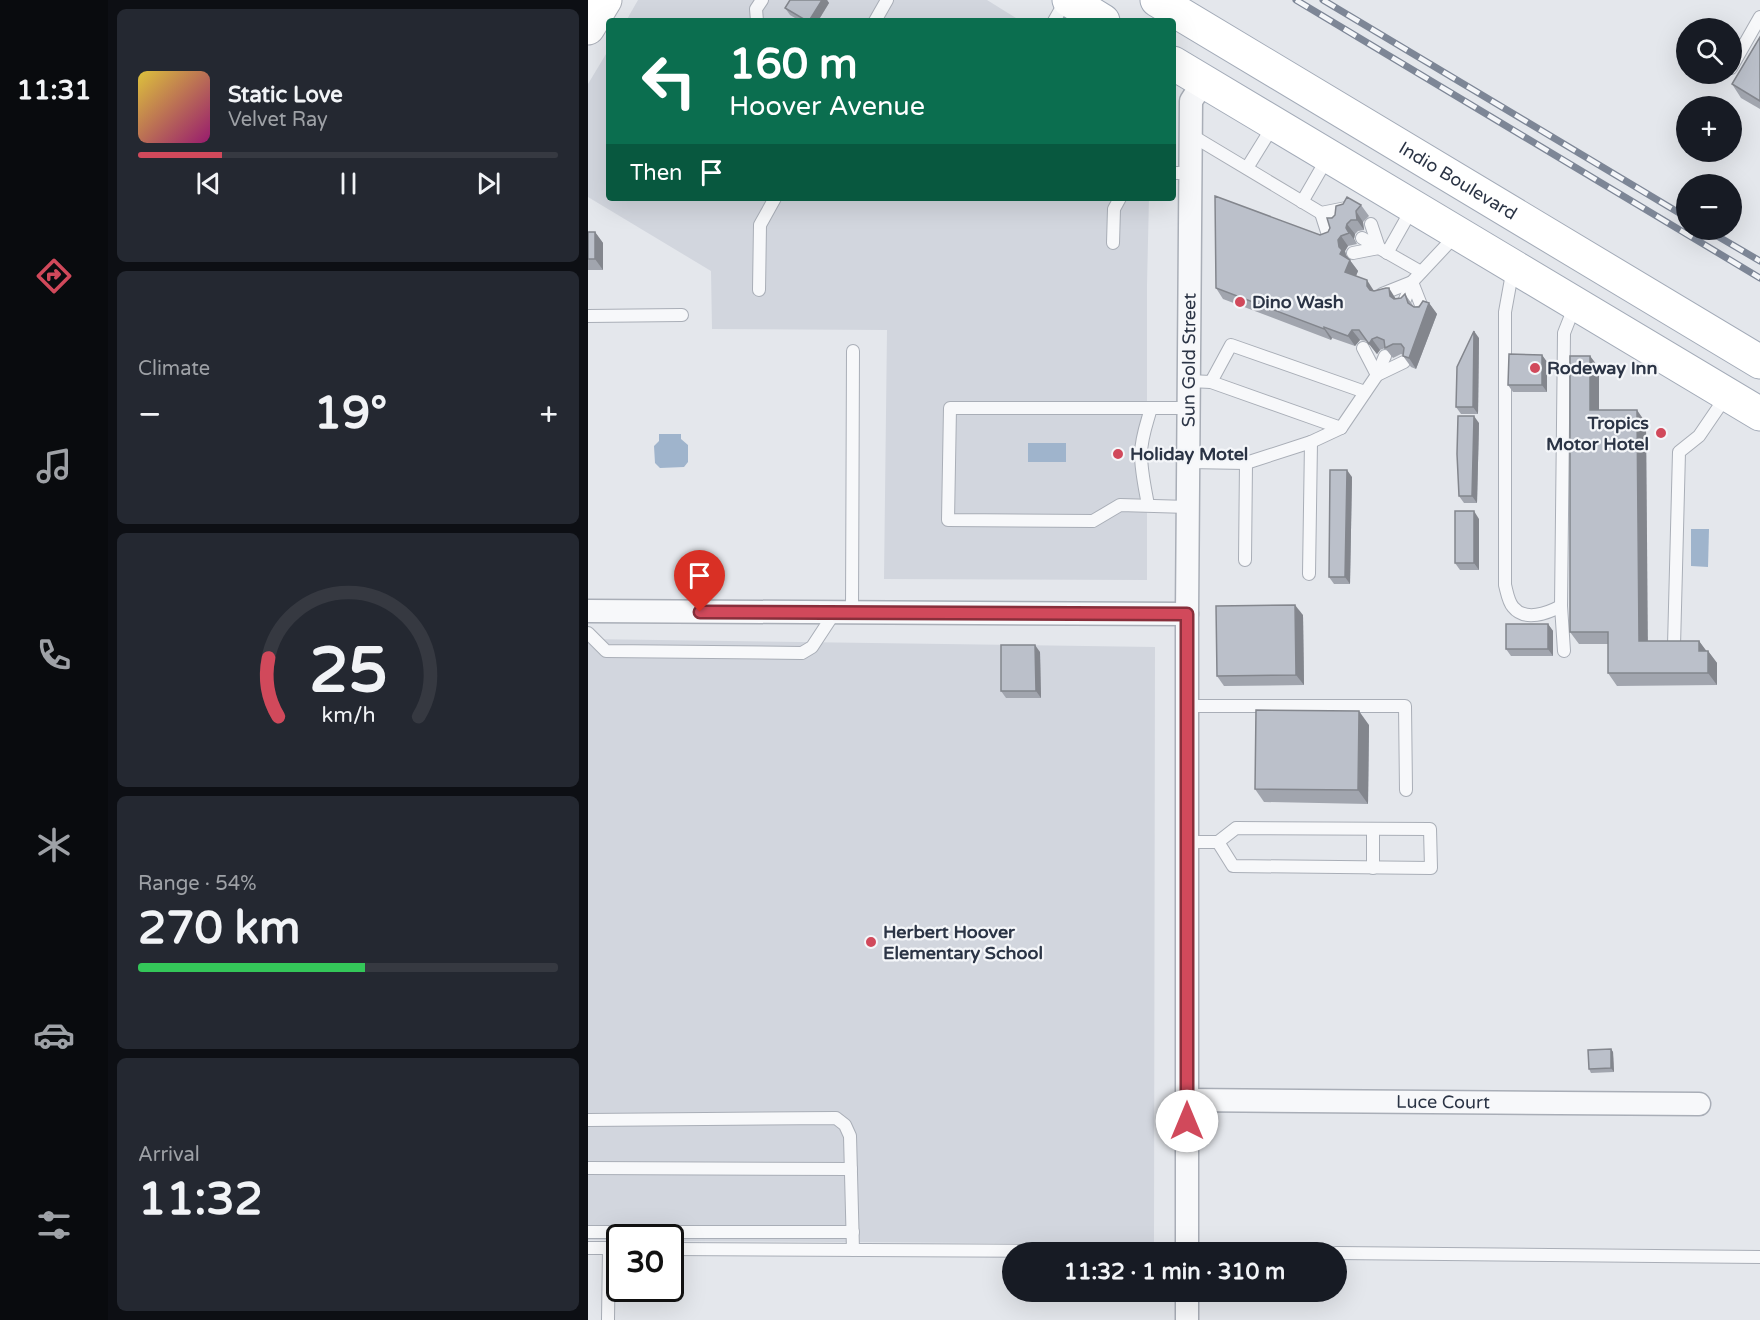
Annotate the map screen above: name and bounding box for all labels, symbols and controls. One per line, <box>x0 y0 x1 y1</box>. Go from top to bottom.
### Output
map controls <box>1676 18 1742 240</box>
button: search <box>1676 18 1742 84</box>
text: 160 m <box>729 39 858 90</box>
icon: left <box>630 42 708 120</box>
text: 11:31 <box>17 74 91 107</box>
text: Static Love <box>228 82 343 108</box>
text: Hoover Avenue <box>729 90 925 123</box>
button: + <box>1676 96 1742 162</box>
text: Velvet Ray <box>228 108 328 132</box>
street label: Indio Boulevard <box>1395 137 1521 225</box>
icon: arrive <box>695 156 728 189</box>
text: Then <box>630 160 683 186</box>
icon: previous <box>192 167 225 200</box>
icon: pause <box>332 167 365 200</box>
icon: next <box>472 167 505 200</box>
button: − <box>1676 174 1742 240</box>
icon: directions <box>33 255 75 297</box>
place label: Dino Wash <box>1252 291 1344 313</box>
street label: Sun Gold Street <box>1177 293 1201 427</box>
marker: Dino Wash <box>1233 295 1247 309</box>
text: Climate <box>138 357 210 381</box>
place label: Rodeway Inn <box>1547 357 1658 379</box>
marker: Rodeway Inn <box>1528 361 1542 375</box>
text: 19° <box>314 387 387 441</box>
text: − <box>138 395 162 434</box>
text: + <box>539 395 558 434</box>
place label: Tropics Motor Hotel <box>1546 412 1649 455</box>
marker: Tropics Motor Hotel <box>1654 426 1668 440</box>
place label: Holiday Motel <box>1130 443 1248 465</box>
icon: music <box>33 445 75 487</box>
marker: Holiday Motel <box>1111 447 1125 461</box>
pin <box>674 550 725 612</box>
icon: arrive <box>683 559 716 592</box>
icon: phone <box>33 634 75 676</box>
text: 25 <box>309 634 387 709</box>
text: km/h <box>321 702 375 728</box>
icon: climate <box>33 824 75 866</box>
text: Range · 54% <box>138 872 257 896</box>
text: 270 km <box>138 902 300 956</box>
place label: Herbert Hoover Elementary School <box>883 921 1043 964</box>
marker: Herbert Hoover Elementary School <box>864 935 878 949</box>
icon: car <box>33 1014 75 1056</box>
position arrow <box>1155 1089 1219 1153</box>
street label: Luce Court <box>1396 1091 1490 1113</box>
text: Arrival <box>138 1143 200 1167</box>
text: 11:32 <box>138 1173 263 1227</box>
icon: filters <box>33 1204 75 1246</box>
speed limit sign: 30 <box>606 1224 684 1302</box>
text: 11:32 · 1 min · 310 m <box>1064 1259 1285 1285</box>

